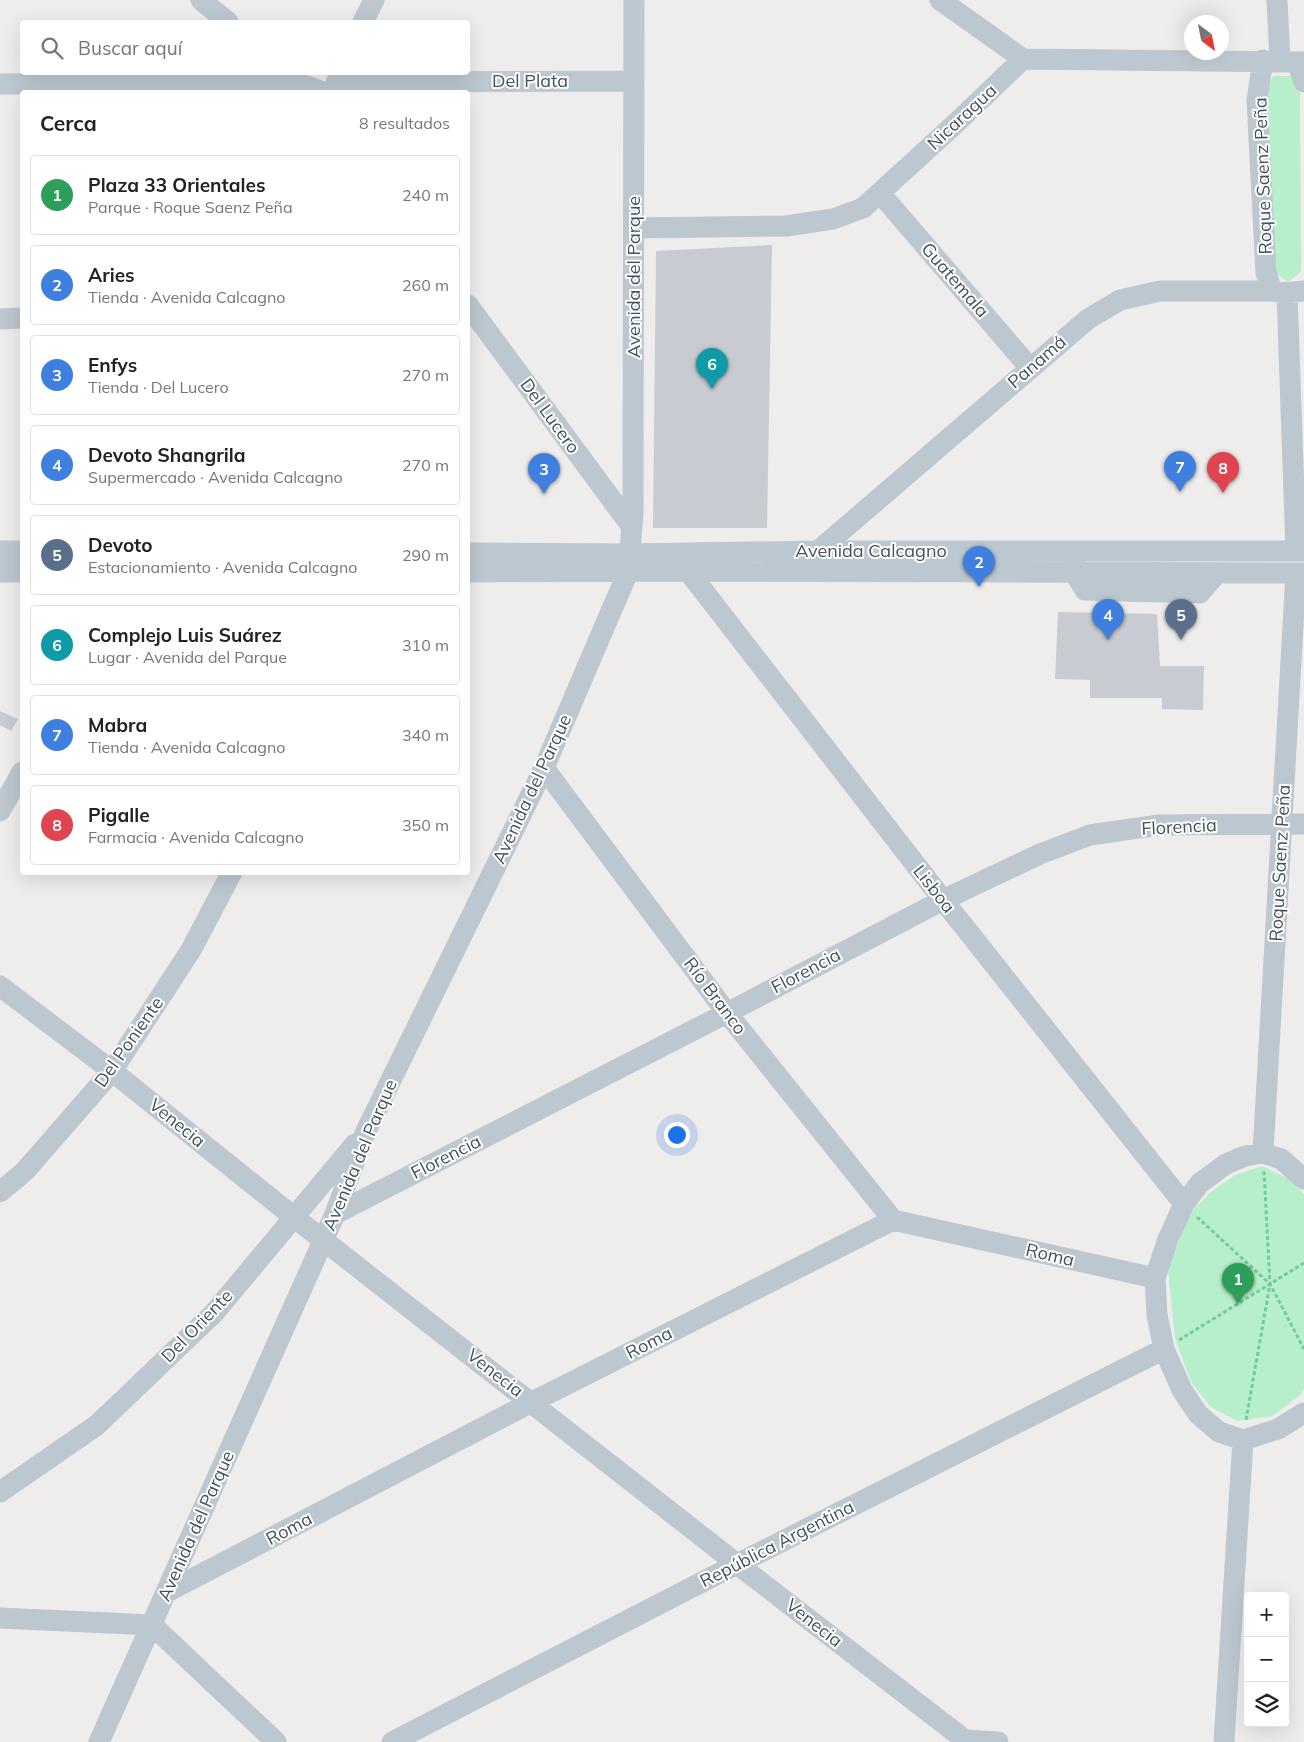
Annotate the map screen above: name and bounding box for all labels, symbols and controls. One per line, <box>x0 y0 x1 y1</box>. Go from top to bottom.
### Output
north arrow <box>1184 15 1229 60</box>
search box <box>20 20 470 75</box>
icon: search <box>38 34 66 62</box>
text: Buscar aquí <box>78 36 182 60</box>
street label: Del Plata <box>492 69 568 92</box>
street label: Nicaragua <box>922 79 1001 155</box>
street label: Roque Saenz Peña <box>1248 97 1277 255</box>
text: Cerca <box>40 110 97 136</box>
text: 8 resultados <box>359 113 450 133</box>
text: Plaza 33 Orientales <box>88 173 265 197</box>
text: 1 <box>52 185 62 205</box>
text: 240 m <box>402 185 449 205</box>
street label: Avenida del Parque <box>622 196 645 358</box>
text: Parque · Roque Saenz Peña <box>88 197 293 217</box>
street label: Guatemala <box>917 237 994 322</box>
text: Aries <box>88 263 135 287</box>
text: 2 <box>52 275 62 295</box>
text: 260 m <box>402 275 449 295</box>
text: Tienda · Avenida Calcagno <box>88 287 286 307</box>
street label: Panamá <box>1003 330 1071 393</box>
pin: 6 <box>696 348 728 389</box>
text: Enfys <box>88 353 137 377</box>
text: 3 <box>52 365 62 385</box>
text: 270 m <box>402 365 449 385</box>
street label: Del Lucero <box>515 374 585 458</box>
text: Tienda · Del Lucero <box>88 377 229 397</box>
text: Devoto Shangrila <box>88 443 246 467</box>
pin: 7 <box>1164 451 1196 492</box>
pin: 8 <box>1207 452 1239 493</box>
pin: 3 <box>528 453 560 494</box>
text: 4 <box>52 455 62 475</box>
text: 270 m <box>402 455 449 475</box>
text: Supermercado · Avenida Calcagno <box>88 467 343 487</box>
text: Devoto <box>88 533 152 557</box>
street label: Avenida Calcagno <box>795 539 947 562</box>
text: 5 <box>52 545 62 565</box>
text: 290 m <box>402 545 449 565</box>
pin: 2 <box>963 546 995 587</box>
text: Estacionamiento · Avenida Calcagno <box>88 557 358 577</box>
pin: 4 <box>1092 599 1124 640</box>
pin: 5 <box>1165 599 1197 640</box>
text: Complejo Luis Suárez <box>88 623 282 647</box>
text: 6 <box>52 635 62 655</box>
text: 310 m <box>402 635 449 655</box>
text: Lugar · Avenida del Parque <box>88 647 287 667</box>
street label: Avenida del Parque <box>487 710 576 867</box>
text: Mabra <box>88 713 147 737</box>
text: 7 <box>52 725 62 745</box>
text: 340 m <box>402 725 449 745</box>
text: Tienda · Avenida Calcagno <box>88 737 286 757</box>
street label: Roque Saenz Peña <box>1264 784 1295 942</box>
text: Pigalle <box>88 803 150 827</box>
street label: Florencia <box>1141 813 1217 840</box>
text: 8 <box>52 815 62 835</box>
text: 350 m <box>402 815 449 835</box>
text: Farmacia · Avenida Calcagno <box>88 827 304 847</box>
street label: Lisboa <box>908 860 960 917</box>
street label: Florencia <box>767 943 844 998</box>
street label: Río Branco <box>679 953 752 1039</box>
street label: Del Poniente <box>89 992 168 1091</box>
street label: Avenida del Parque <box>317 1076 402 1234</box>
street label: Venecia <box>145 1093 210 1152</box>
your location <box>664 1122 690 1148</box>
street label: Florencia <box>407 1129 485 1184</box>
street label: Roma <box>1024 1238 1077 1271</box>
pin: 1 <box>1222 1263 1254 1304</box>
street label: Del Oriente <box>156 1284 237 1367</box>
street label: Roma <box>622 1321 676 1364</box>
street label: Venecia <box>462 1343 528 1402</box>
street label: Avenida del Parque <box>152 1447 239 1605</box>
street label: República Argentina <box>696 1495 858 1592</box>
street label: Roma <box>262 1507 316 1550</box>
map controls <box>1244 1592 1289 1727</box>
button: + <box>1244 1592 1289 1637</box>
street label: Venecia <box>781 1593 847 1652</box>
button: − <box>1244 1637 1289 1682</box>
button: layers <box>1244 1682 1289 1727</box>

